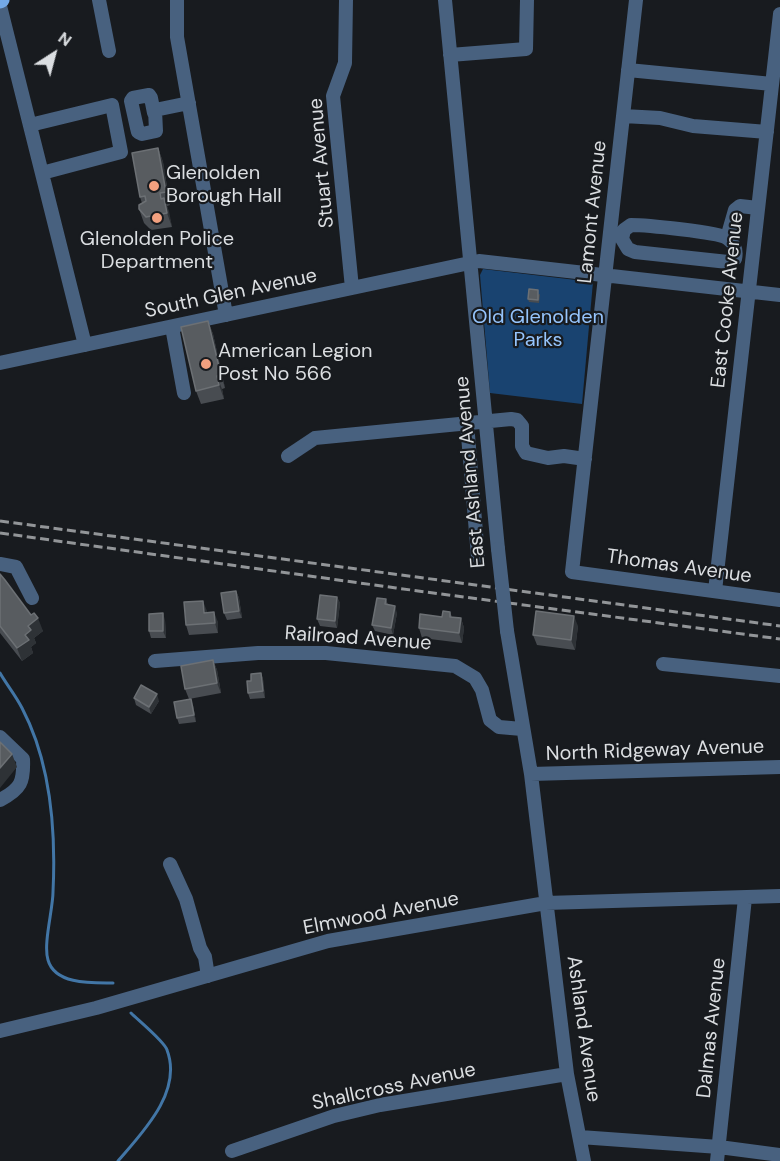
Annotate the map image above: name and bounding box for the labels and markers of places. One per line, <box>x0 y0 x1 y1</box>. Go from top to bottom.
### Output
place label: Glenolden Borough Hall <box>166 162 282 209</box>
marker: Glenolden Borough Hall <box>147 179 161 193</box>
marker: Glenolden Police Department <box>150 211 164 225</box>
place label: Glenolden Police Department <box>80 228 234 275</box>
place label: American Legion Post No 566 <box>218 340 372 387</box>
marker: American Legion Post No 566 <box>199 357 213 371</box>

